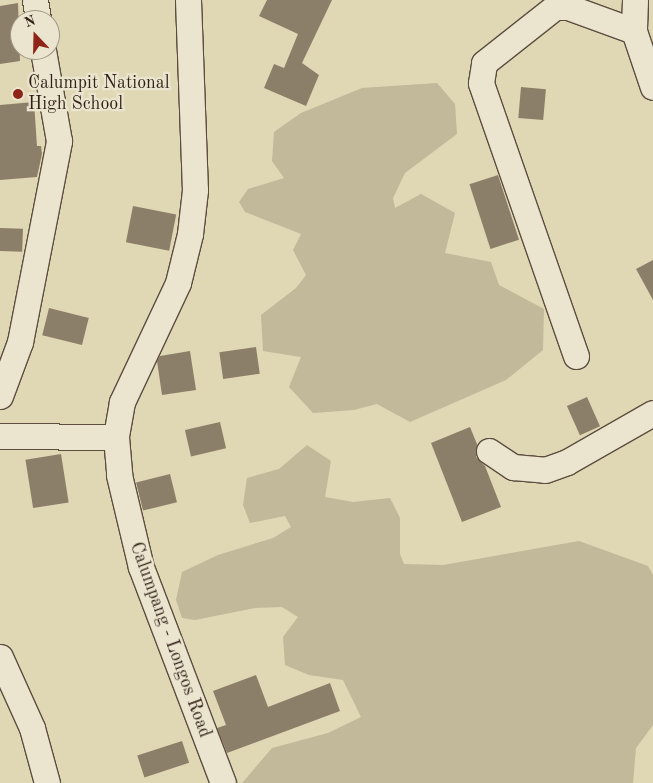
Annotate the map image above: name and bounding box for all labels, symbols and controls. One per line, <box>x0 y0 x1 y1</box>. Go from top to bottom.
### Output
north arrow <box>10 10 60 60</box>
text: N <box>22 13 37 30</box>
place label: Calumpit National High School <box>28 73 170 116</box>
marker: Calumpit National High School <box>12 88 24 100</box>
street label: Calumpang - Longos Road <box>125 539 215 741</box>

